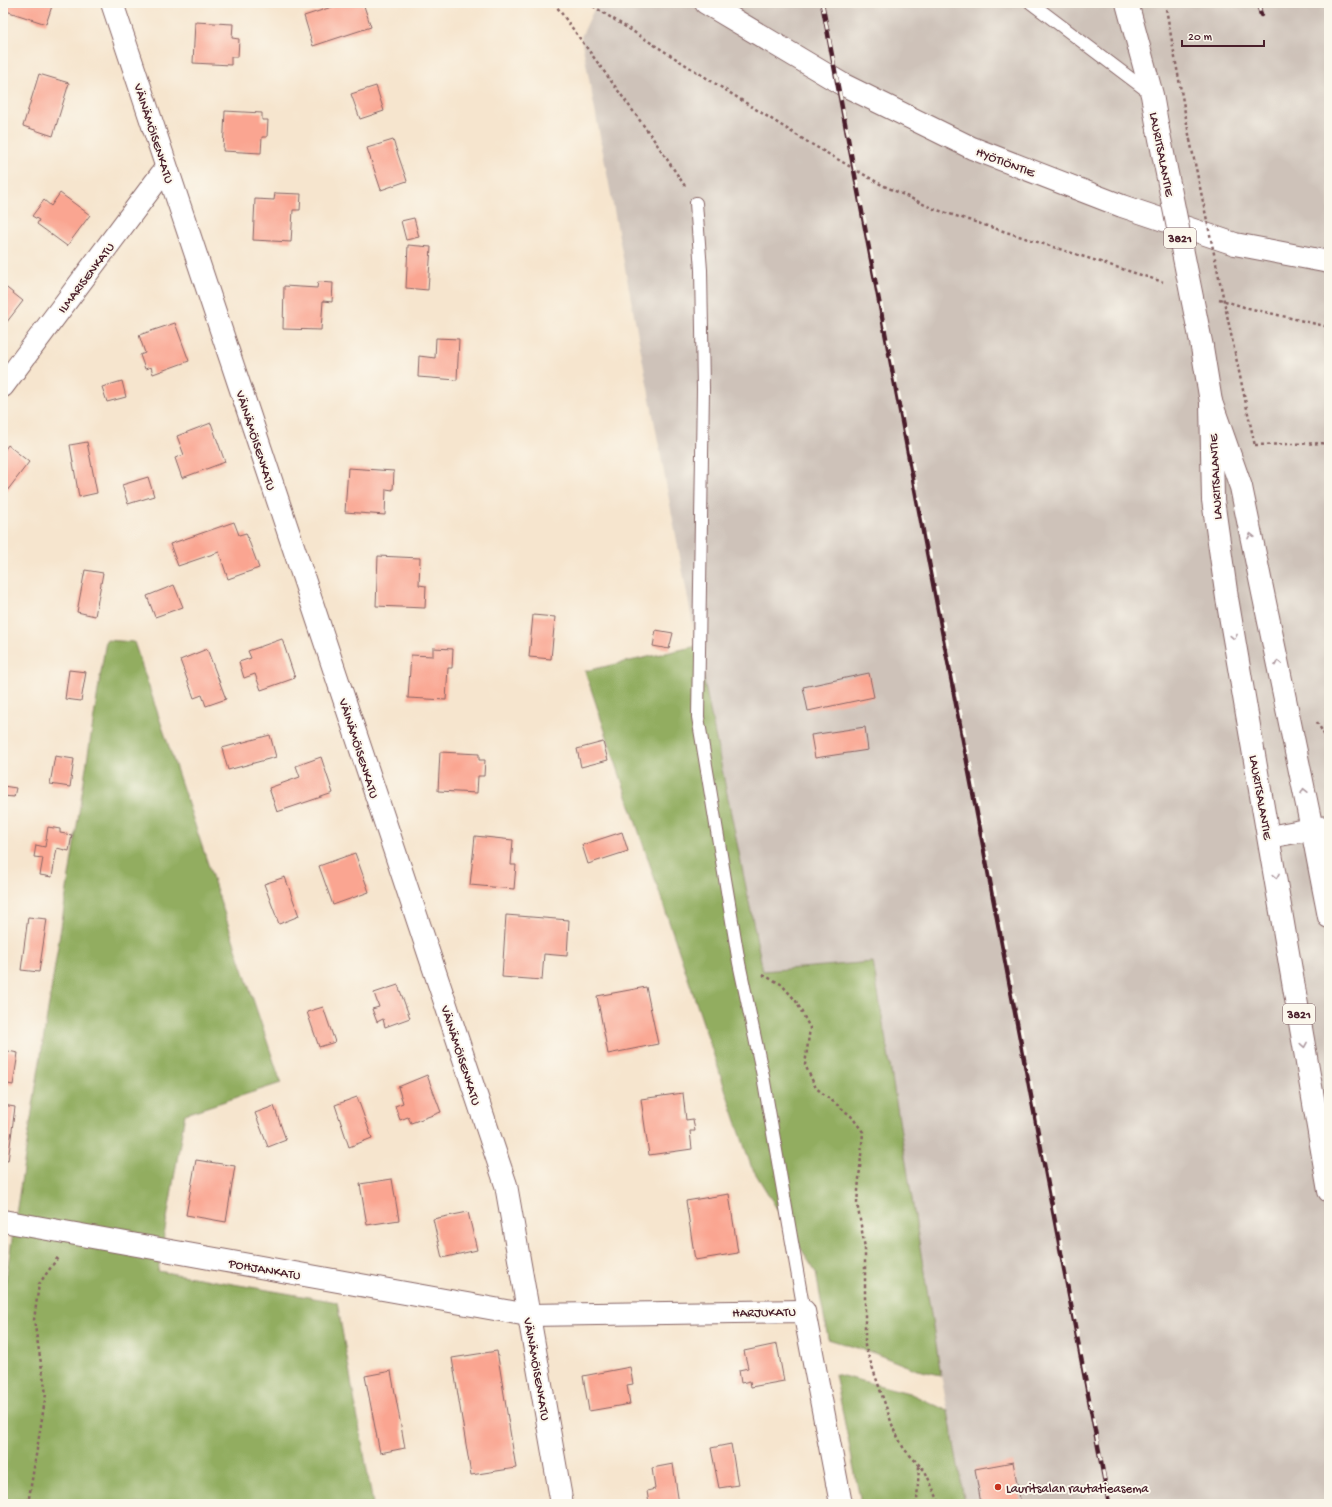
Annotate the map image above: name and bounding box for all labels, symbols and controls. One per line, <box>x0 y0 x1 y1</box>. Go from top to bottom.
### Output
scale bar <box>1182 22 1264 48</box>
text: 20 m <box>1188 31 1213 45</box>
street label: VÄINÄMÖISENKATU <box>129 81 177 186</box>
street label: LAURITSALANTIE <box>1145 111 1176 199</box>
street label: HYÖTIÖNTIE <box>973 145 1038 182</box>
road number: 3821 <box>1164 228 1196 248</box>
street label: ILMARISENKATU <box>56 240 119 317</box>
street label: VÄINÄMÖISENKATU <box>231 388 279 493</box>
street label: LAURITSALANTIE <box>1207 433 1226 520</box>
one-way arrow <box>1248 533 1256 539</box>
one-way arrow <box>1229 634 1238 640</box>
one-way arrow <box>1274 660 1283 667</box>
street label: VÄINÄMÖISENKATU <box>334 696 382 801</box>
street label: LAURITSALANTIE <box>1245 754 1275 842</box>
one-way arrow <box>1301 788 1309 794</box>
one-way arrow <box>1271 873 1280 879</box>
street label: VÄINÄMÖISENKATU <box>436 1003 484 1108</box>
road number: 3821 <box>1283 1004 1315 1024</box>
one-way arrow <box>1300 1042 1308 1049</box>
street label: POHJANKATU <box>226 1257 302 1284</box>
street label: HARJUKATU <box>732 1305 796 1322</box>
street label: VÄINÄMÖISENKATU <box>519 1316 553 1422</box>
marker: Lauritsalan rautatieasema <box>993 1482 1003 1492</box>
place label: Lauritsalan rautatieasema <box>1006 1482 1149 1497</box>

